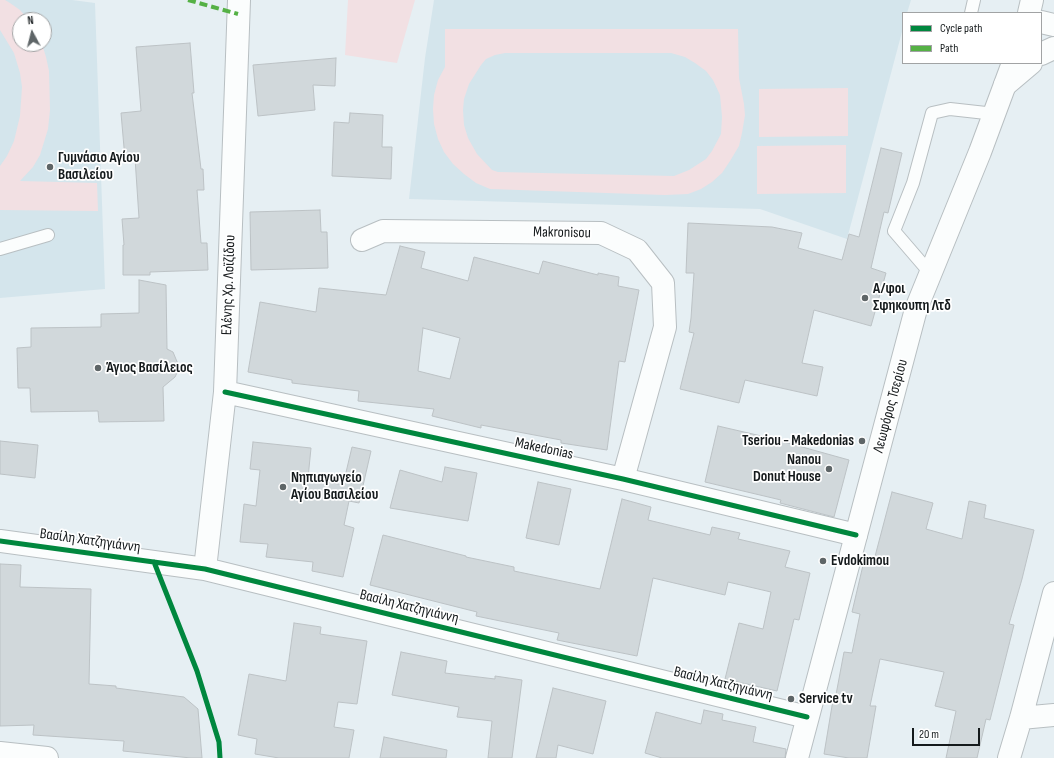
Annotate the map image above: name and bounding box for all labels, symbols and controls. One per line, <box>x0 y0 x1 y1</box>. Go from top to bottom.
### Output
north arrow <box>12 12 52 52</box>
legend <box>902 12 1042 64</box>
text: N <box>27 14 34 27</box>
text: Cycle path <box>940 21 982 36</box>
text: Path <box>940 41 958 56</box>
place label: Γυμνάσιο Αγίου Βασιλείου <box>58 149 140 184</box>
marker: Γυμνάσιο Αγίου Βασιλείου <box>45 162 55 172</box>
street label: Makronisou <box>533 223 591 243</box>
street label: Ελένης Χρ. Λοϊζίδου <box>218 235 240 335</box>
place label: Α/φοι Σφηκουπη Λτδ <box>873 280 951 315</box>
marker: Α/φοι Σφηκουπη Λτδ <box>860 293 870 303</box>
street label: Λεωφόρος Τσερίου <box>870 357 912 455</box>
place label: Άγιος Βασίλειος <box>106 359 193 377</box>
marker: Άγιος Βασίλειος <box>93 363 103 373</box>
place label: Tseriou - Makedonias <box>742 432 854 450</box>
street label: Makedonias <box>513 434 575 464</box>
marker: Tseriou - Makedonias <box>857 436 867 446</box>
place label: Nanou Donut House <box>753 451 821 486</box>
marker: Nanou Donut House <box>824 464 834 474</box>
place label: Νηπιαγωγείο Αγίου Βασιλείου <box>291 469 378 504</box>
marker: Νηπιαγωγείο Αγίου Βασιλείου <box>278 482 288 492</box>
street label: Βασίλη Χατζηγιάννη <box>39 525 141 557</box>
place label: Evdokimou <box>831 552 889 570</box>
marker: Evdokimou <box>818 556 828 566</box>
street label: Βασίλη Χατζηγιάννη <box>358 586 460 628</box>
street label: Βασίλη Χατζηγιάννη <box>672 663 774 705</box>
place label: Service tv <box>799 690 853 708</box>
marker: Service tv <box>786 694 796 704</box>
scale bar <box>914 720 982 746</box>
text: 20 m <box>919 727 939 742</box>

